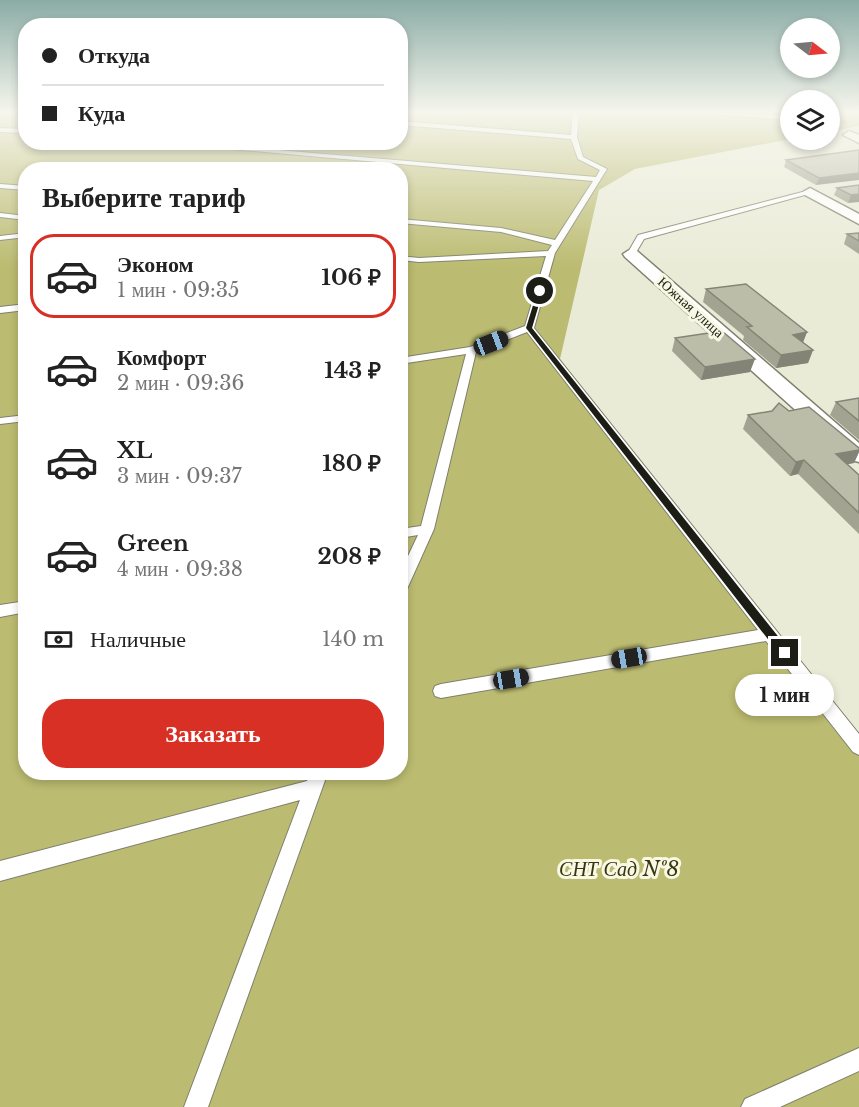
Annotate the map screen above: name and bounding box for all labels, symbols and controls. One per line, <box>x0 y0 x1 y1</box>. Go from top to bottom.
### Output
north arrow <box>780 18 840 78</box>
map controls <box>780 18 840 150</box>
text: Откуда <box>78 42 150 69</box>
button: layers <box>780 90 840 150</box>
text: Куда <box>78 100 125 127</box>
text: Выберите тариф <box>42 181 246 214</box>
icon: car <box>45 249 99 303</box>
text: Эконом <box>117 251 194 278</box>
text: 106 ₽ <box>321 264 381 291</box>
street label: Южная улица <box>654 273 728 342</box>
route start <box>526 277 553 304</box>
text: 1 мин · 09:35 <box>117 278 239 302</box>
car <box>471 328 511 358</box>
icon: car <box>45 342 99 396</box>
text: Комфорт <box>117 344 206 371</box>
text: 143 ₽ <box>324 357 381 384</box>
text: 2 мин · 09:36 <box>117 371 244 395</box>
icon: car <box>45 435 99 489</box>
text: XL <box>117 437 152 464</box>
text: 180 ₽ <box>322 450 381 477</box>
text: 3 мин · 09:37 <box>117 464 242 488</box>
icon: car <box>45 528 99 582</box>
text: Green <box>117 530 189 557</box>
text: 208 ₽ <box>317 543 381 570</box>
text: 4 мин · 09:38 <box>117 557 243 581</box>
icon: cash <box>42 623 75 656</box>
text: Наличные <box>90 626 186 653</box>
text: 140 m <box>322 627 384 651</box>
route end <box>771 639 798 666</box>
car <box>610 646 648 670</box>
car <box>492 667 530 691</box>
callout: 1 мин <box>736 674 834 716</box>
text: 1 мин <box>759 683 810 707</box>
button: Заказать <box>42 699 384 768</box>
park label: СНТ Сад №8 <box>559 857 679 881</box>

